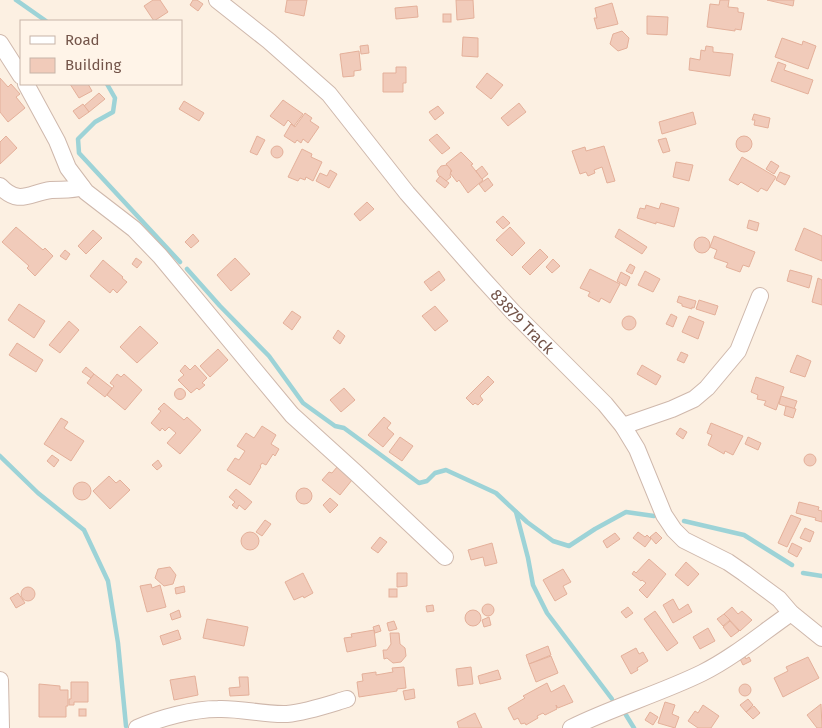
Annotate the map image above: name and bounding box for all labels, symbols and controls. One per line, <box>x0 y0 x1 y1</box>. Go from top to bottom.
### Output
legend <box>20 20 182 85</box>
text: Road <box>65 31 100 49</box>
text: Building <box>65 56 121 74</box>
street label: 83879 Track <box>487 285 559 358</box>

